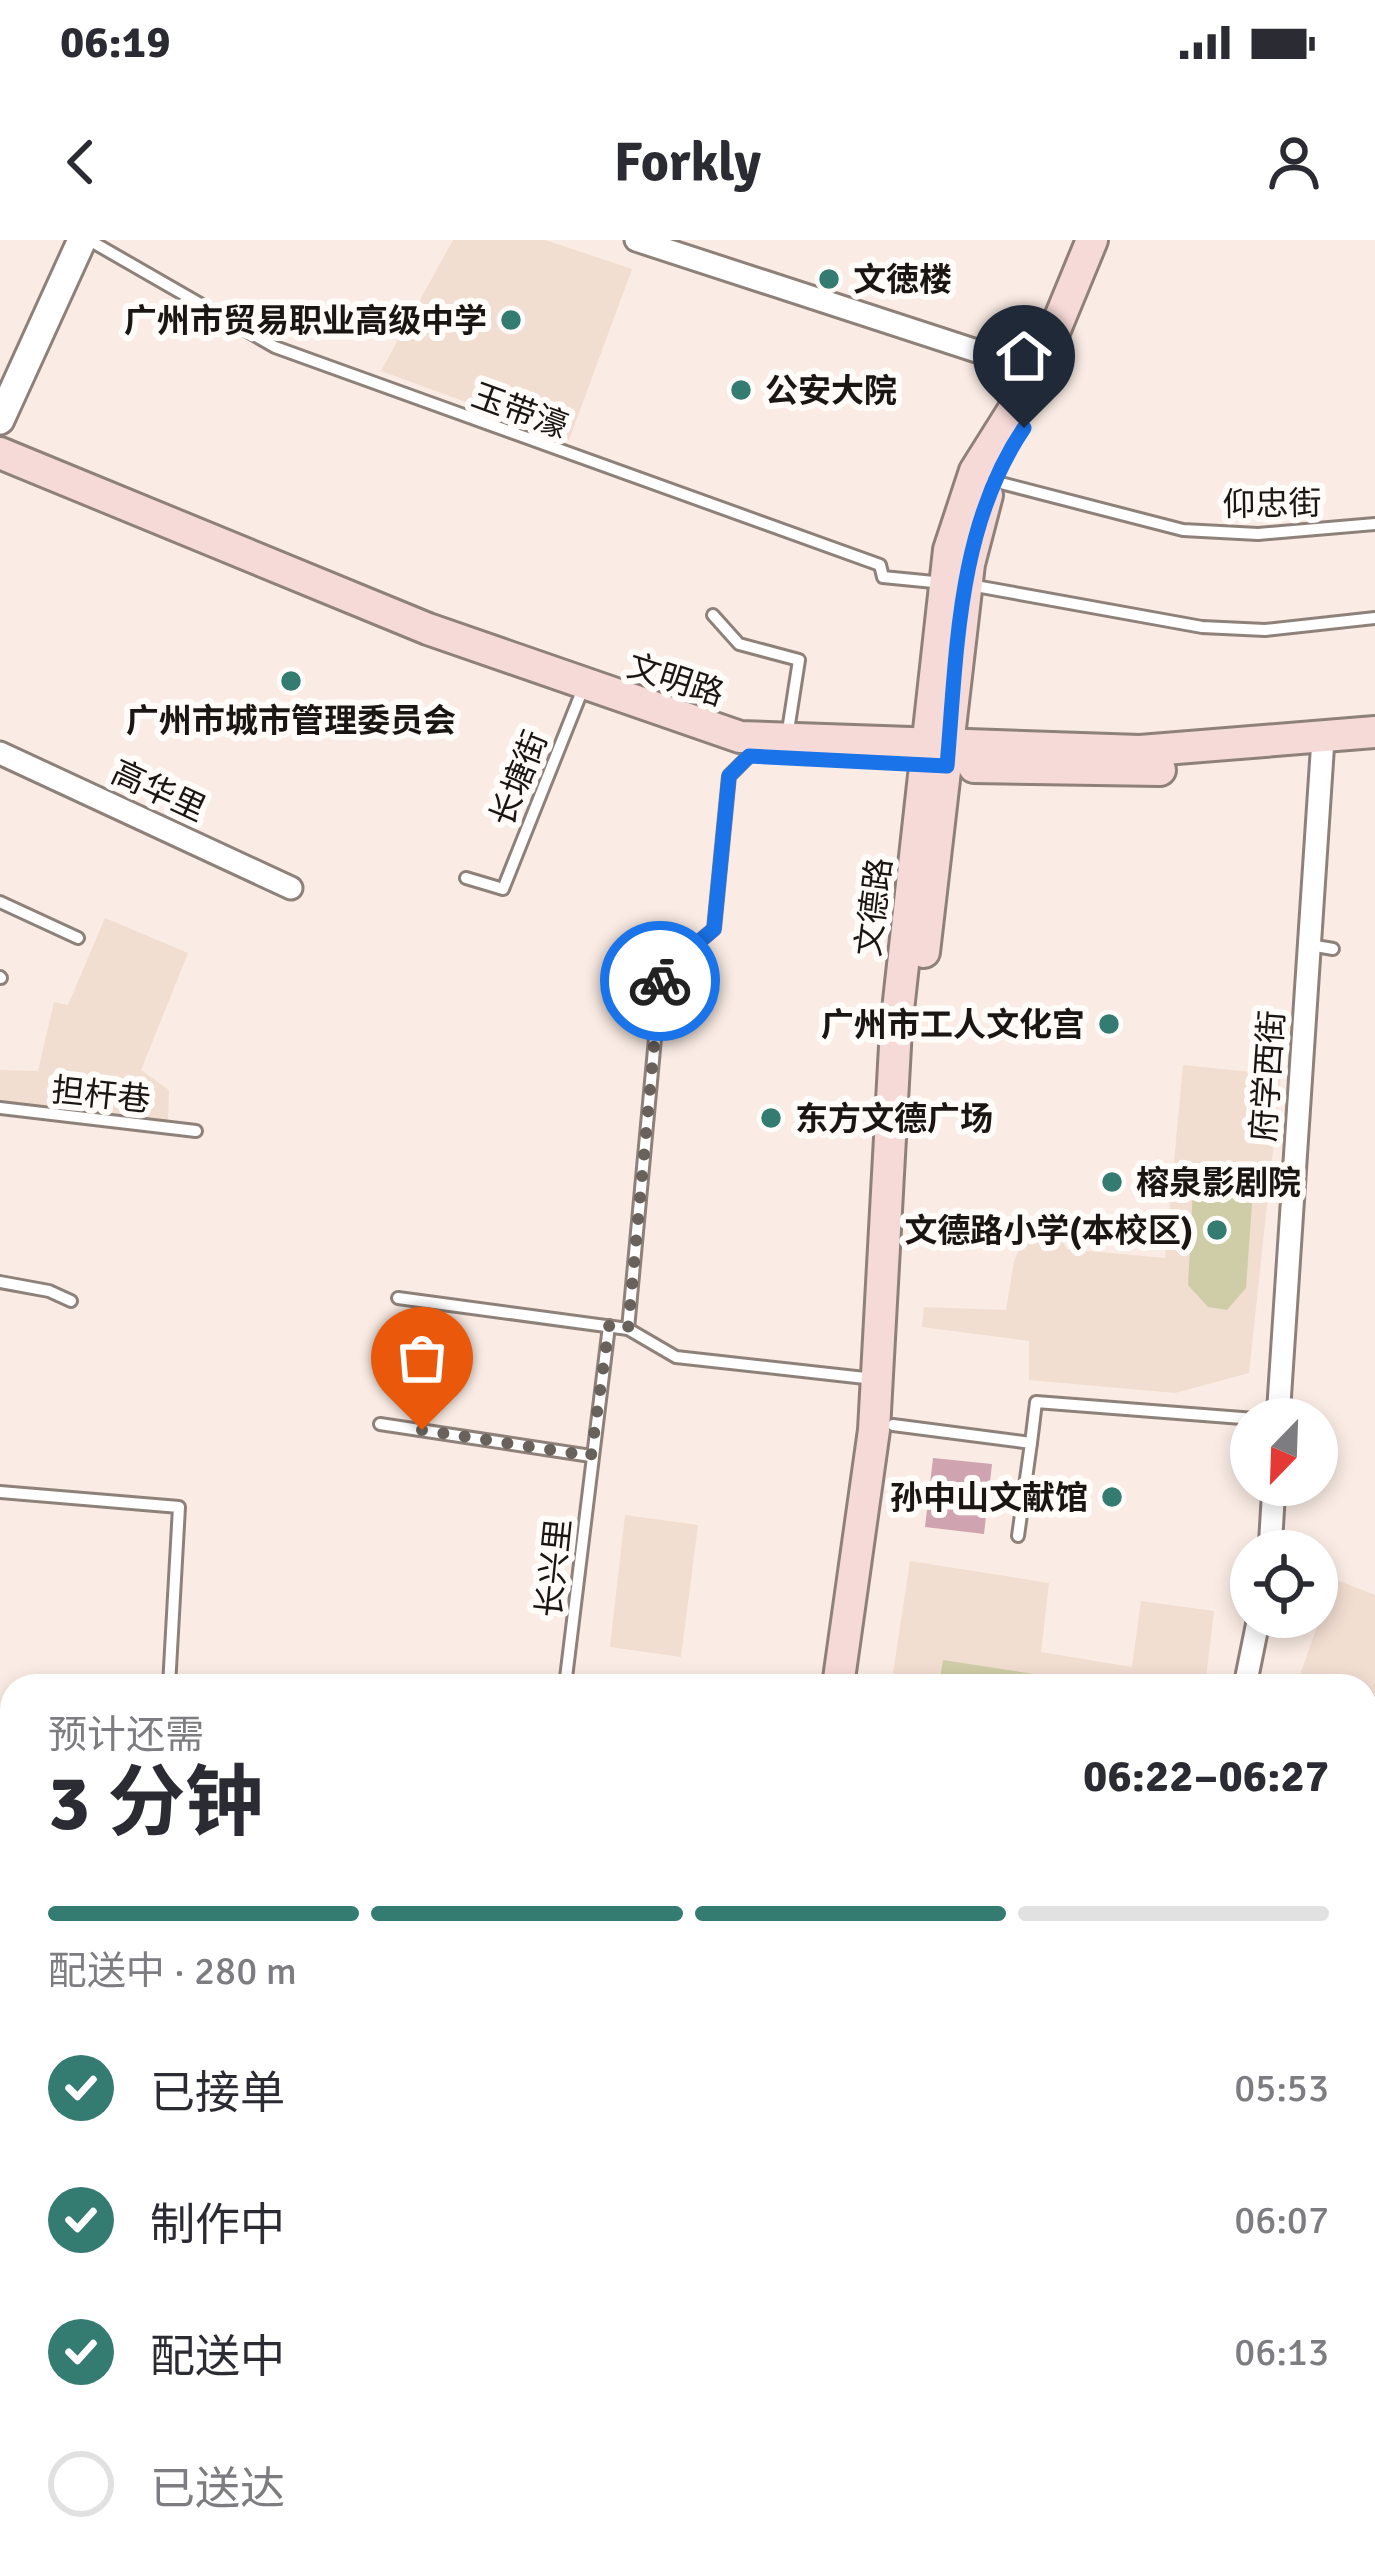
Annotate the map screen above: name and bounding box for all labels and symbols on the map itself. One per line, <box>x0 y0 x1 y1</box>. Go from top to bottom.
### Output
place label: 文徳楼 <box>853 260 952 301</box>
marker: 文徳楼 <box>816 266 842 292</box>
place label: 广州市贸易职业高级中学 <box>124 301 487 342</box>
pin <box>973 305 1075 428</box>
marker: 广州市贸易职业高级中学 <box>498 307 524 333</box>
place label: 公安大院 <box>765 371 897 412</box>
street label: 玉带濠 <box>466 375 573 448</box>
marker: 公安大院 <box>728 377 754 403</box>
street label: 仰忠街 <box>1222 483 1322 526</box>
street label: 文明路 <box>622 646 729 715</box>
marker: 广州市城市管理委员会 <box>278 668 304 694</box>
place label: 广州市城市管理委员会 <box>126 701 456 742</box>
street label: 长塘街 <box>482 725 557 832</box>
street label: 高华里 <box>105 752 212 831</box>
street label: 文德路 <box>848 856 901 959</box>
courier <box>600 921 720 1041</box>
place label: 广州市工人文化宫 <box>821 1005 1085 1046</box>
street label: 府学西街 <box>1243 1009 1294 1143</box>
marker: 广州市工人文化宫 <box>1096 1011 1122 1037</box>
street label: 担杆巷 <box>49 1070 152 1121</box>
place label: 东方文德广场 <box>795 1099 993 1140</box>
marker: 东方文德广场 <box>758 1105 784 1131</box>
place label: 榕泉影剧院 <box>1136 1163 1301 1204</box>
marker: 榕泉影剧院 <box>1099 1169 1125 1195</box>
place label: 文德路小学(本校区) <box>904 1211 1193 1252</box>
marker: 文德路小学(本校区) <box>1204 1217 1230 1243</box>
pin <box>371 1307 473 1430</box>
north arrow <box>1230 1398 1338 1506</box>
place label: 孙中山文献馆 <box>890 1478 1088 1519</box>
marker: 孙中山文献馆 <box>1099 1484 1125 1510</box>
street label: 长兴里 <box>529 1517 580 1620</box>

